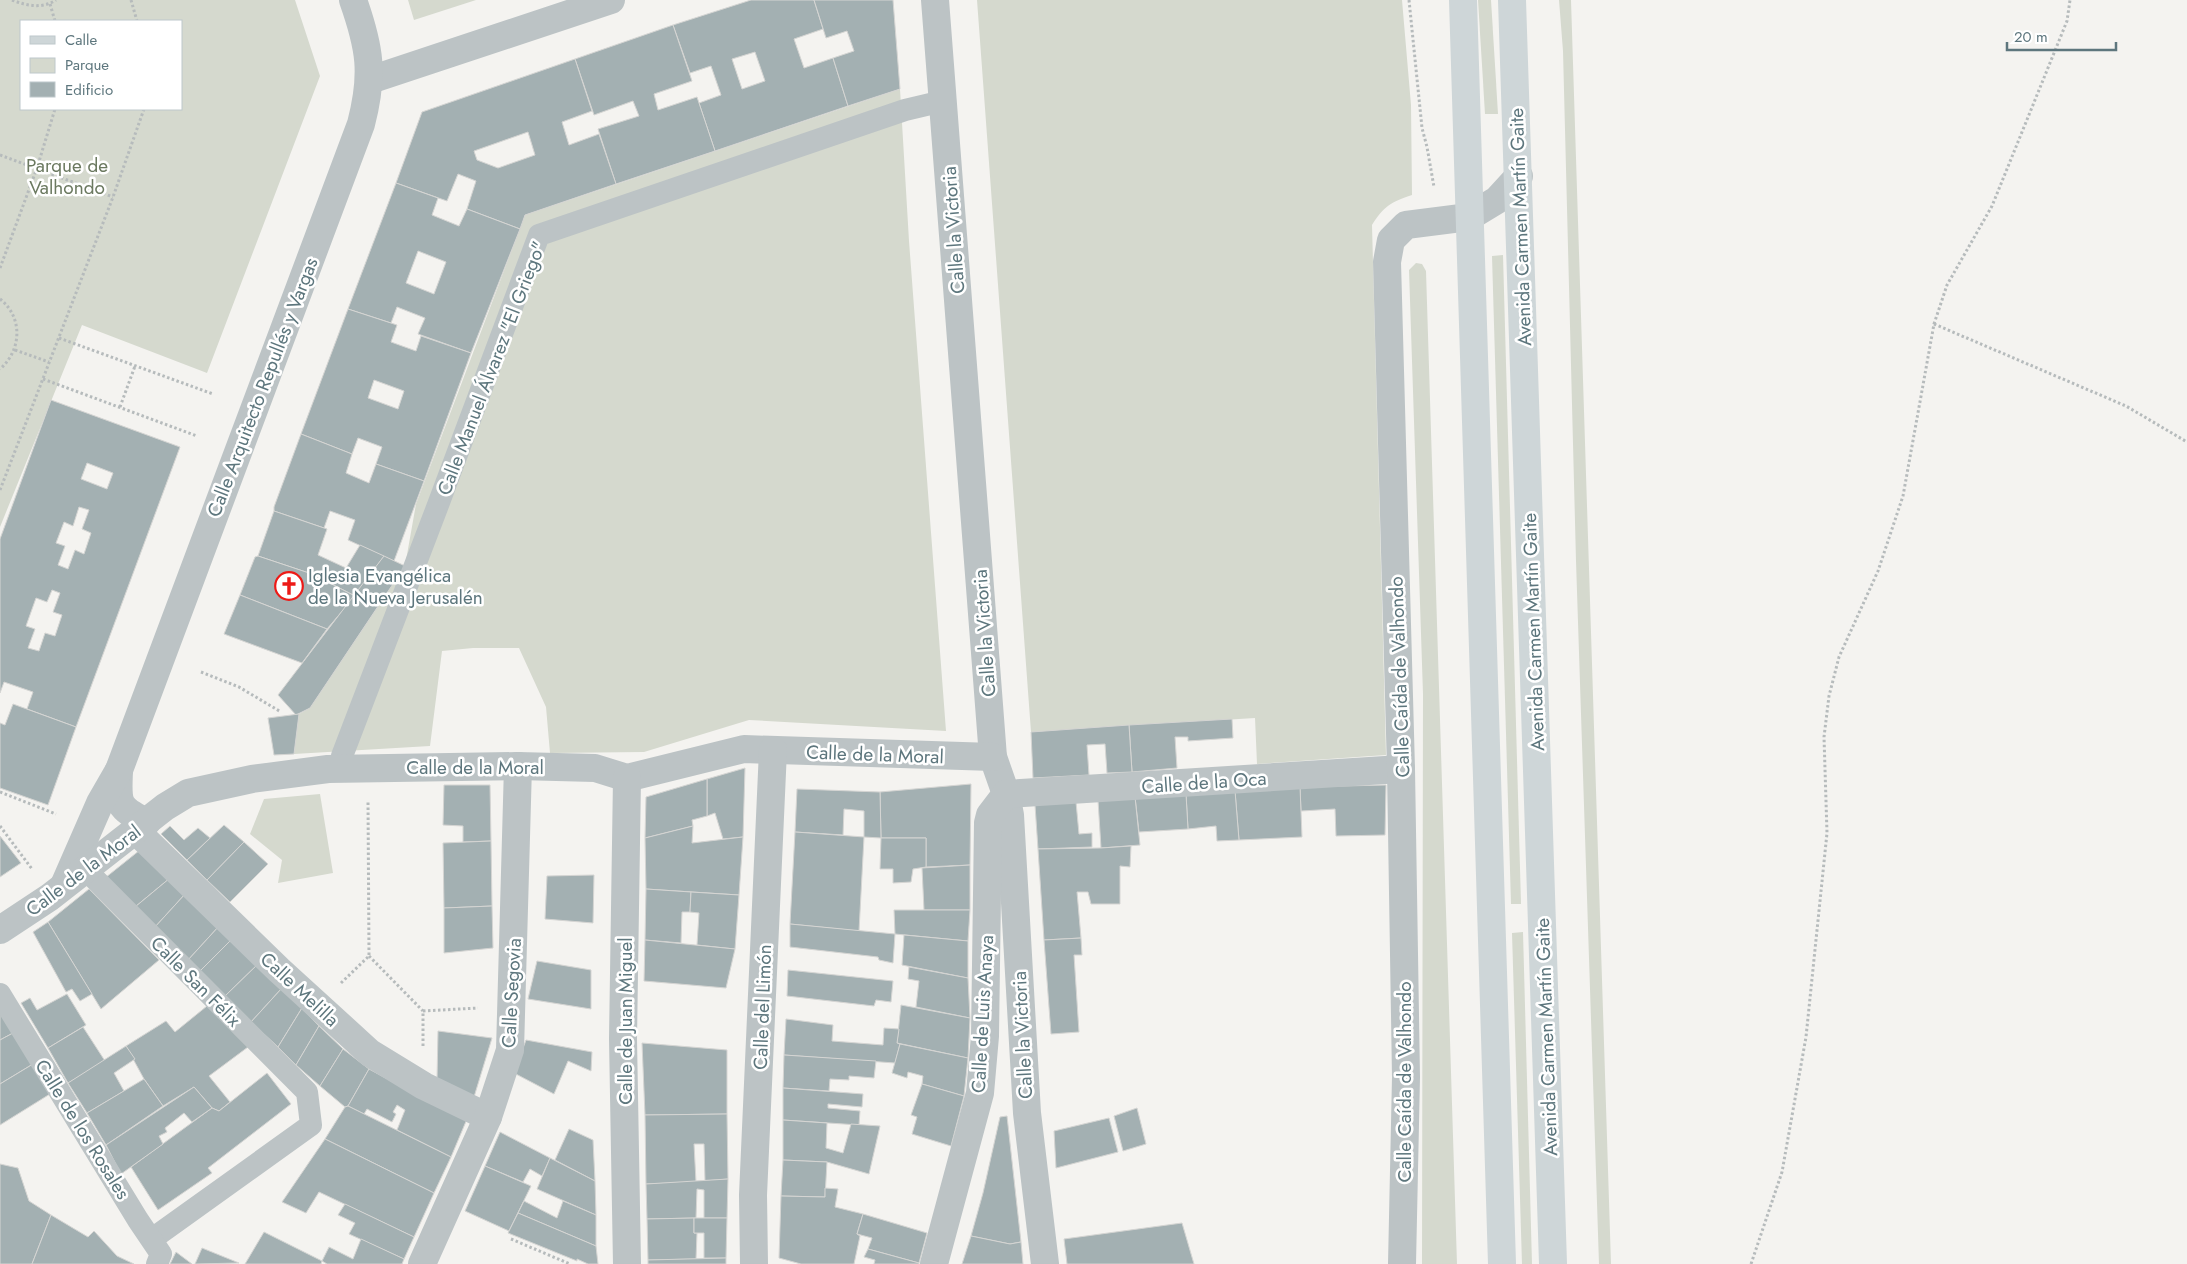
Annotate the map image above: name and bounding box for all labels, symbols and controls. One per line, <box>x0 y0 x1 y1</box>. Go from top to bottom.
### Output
legend <box>20 20 182 110</box>
scale bar <box>2007 20 2116 52</box>
text: 20 m <box>2014 26 2048 48</box>
text: Calle <box>65 29 97 51</box>
text: Parque <box>65 54 109 76</box>
text: Edificio <box>65 79 113 101</box>
street label: Avenida Carmen Martín Gaite <box>1503 107 1538 347</box>
park label: Parque de Valhondo <box>26 152 108 201</box>
street label: Calle la Victoria <box>936 165 971 295</box>
street label: Calle Manuel Álvarez "El Griego" <box>430 237 552 499</box>
street label: Calle Arquitecto Repullés y Vargas <box>200 253 325 521</box>
street label: Avenida Carmen Martín Gaite <box>1516 512 1551 752</box>
place label: Iglesia Evangélica de la Nueva Jerusalén <box>308 562 483 611</box>
street label: Calle la Victoria <box>967 568 1002 698</box>
church icon: Iglesia Evangélica de la Nueva Jerusalén <box>274 571 304 601</box>
street label: Calle Caída de Valhondo <box>1382 576 1417 778</box>
street label: Calle de la Moral <box>806 739 944 770</box>
street label: Calle de la Moral <box>406 754 544 781</box>
street label: Calle de la Oca <box>1141 765 1267 800</box>
street label: Calle de la Moral <box>20 818 146 923</box>
street label: Avenida Carmen Martín Gaite <box>1529 917 1564 1157</box>
street label: Calle San Félix <box>145 930 247 1032</box>
street label: Calle de Luis Anaya <box>965 934 1000 1094</box>
street label: Calle Segovia <box>495 937 528 1049</box>
street label: Calle de Juan Miguel <box>612 937 639 1105</box>
street label: Calle del Limón <box>747 944 778 1070</box>
street label: Calle Melilla <box>254 946 345 1033</box>
street label: Calle la Victoria <box>1006 971 1039 1099</box>
street label: Calle Caída de Valhondo <box>1391 981 1418 1183</box>
street label: Calle de los Rosales <box>29 1054 137 1205</box>

